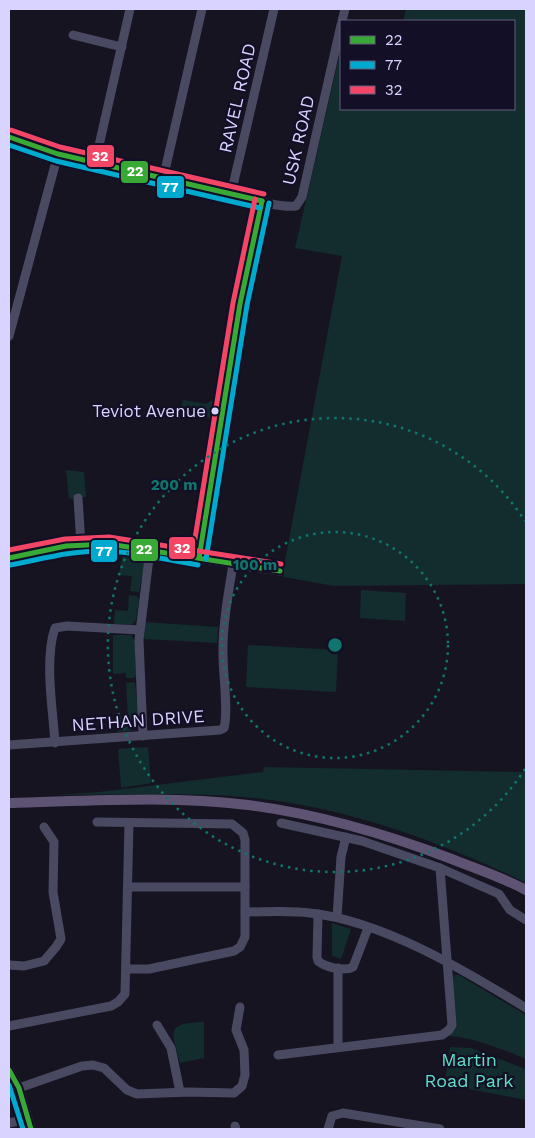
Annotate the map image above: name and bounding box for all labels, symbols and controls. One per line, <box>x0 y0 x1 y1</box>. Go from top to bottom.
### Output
legend <box>340 20 515 110</box>
text: 22 <box>385 31 403 49</box>
street label: RAVEL ROAD <box>214 41 260 155</box>
text: 77 <box>385 56 402 74</box>
text: 32 <box>385 81 403 99</box>
street label: USK ROAD <box>277 93 319 187</box>
line badge: 32 <box>86 144 115 168</box>
text: 32 <box>92 148 108 164</box>
line badge: 22 <box>120 160 149 184</box>
text: 22 <box>127 163 143 179</box>
line badge: 77 <box>156 175 185 199</box>
text: 77 <box>161 179 179 195</box>
place label: Teviot Avenue <box>92 401 206 421</box>
marker: Teviot Avenue <box>210 406 220 416</box>
text: 200 m <box>151 476 197 494</box>
line badge: 32 <box>168 536 196 560</box>
line badge: 22 <box>130 538 159 562</box>
line badge: 77 <box>90 539 118 563</box>
text: 32 <box>174 540 190 556</box>
text: 22 <box>136 541 152 557</box>
text: 77 <box>95 543 113 559</box>
text: 100 m <box>233 556 277 574</box>
centre of rings <box>326 636 344 654</box>
street label: NETHAN DRIVE <box>71 705 205 735</box>
park label: Martin Road Park <box>425 1049 513 1091</box>

